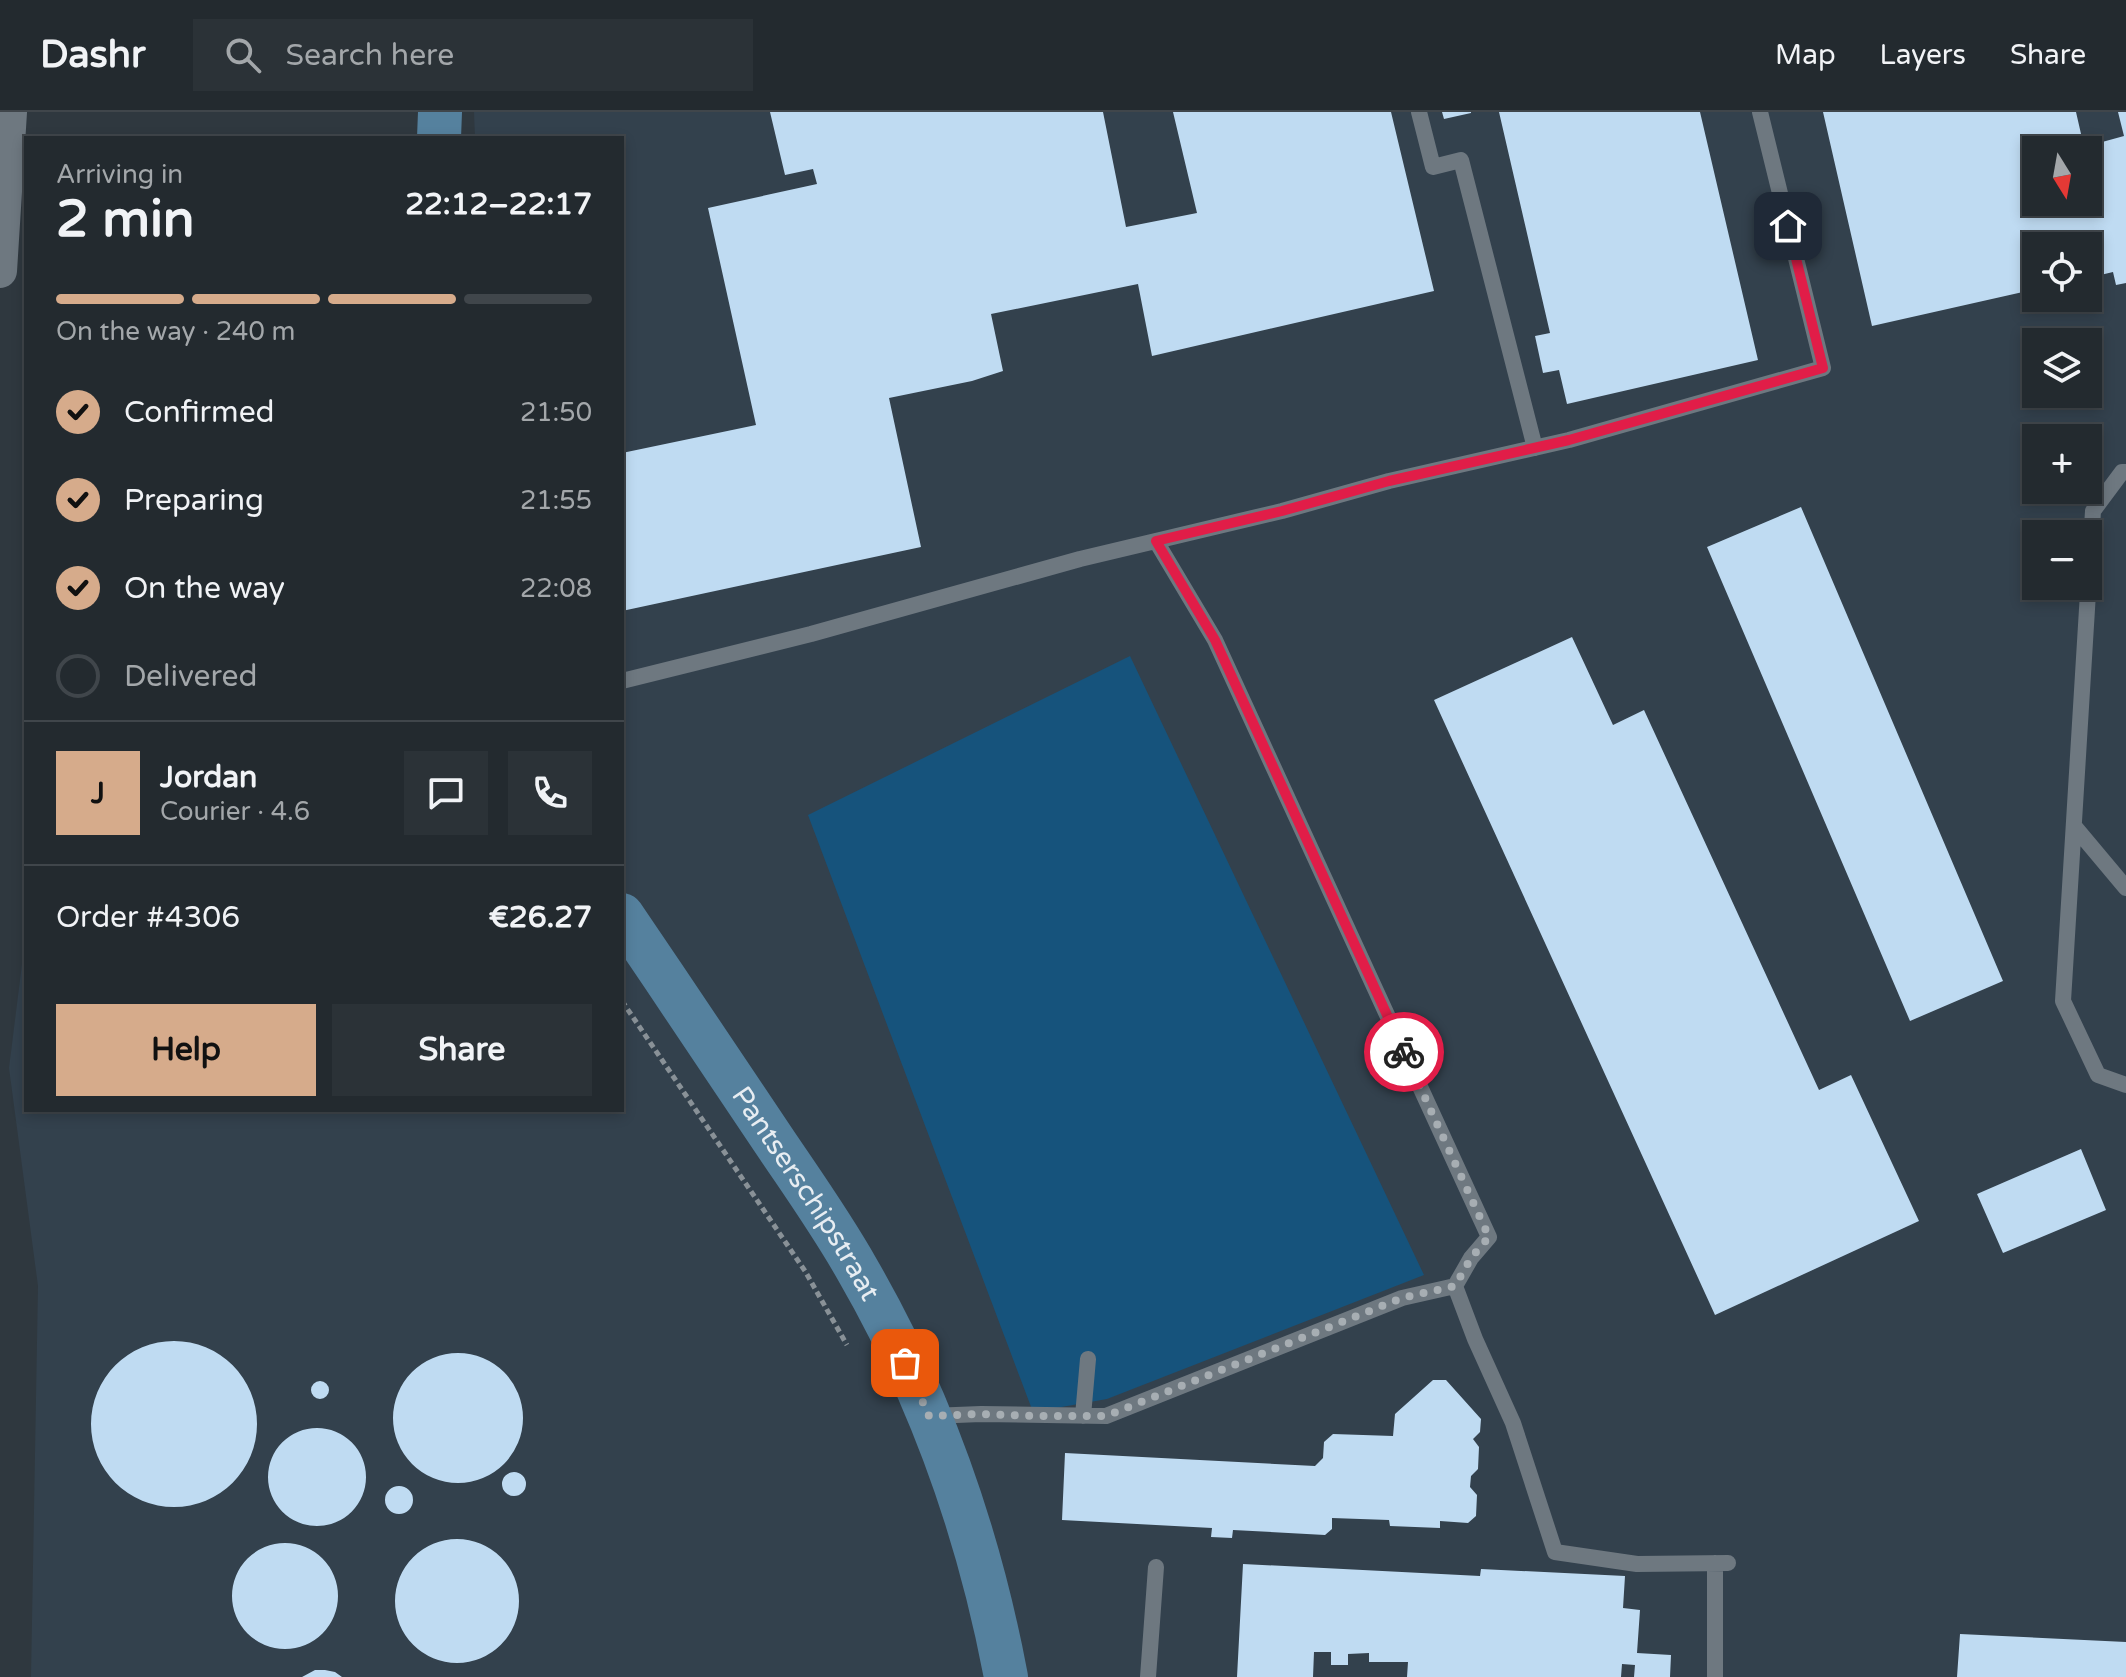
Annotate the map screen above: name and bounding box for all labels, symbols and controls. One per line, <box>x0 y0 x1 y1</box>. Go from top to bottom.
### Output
search box <box>193 19 753 91</box>
text: Dashr <box>40 32 145 78</box>
icon: search <box>221 33 265 77</box>
text: Search here <box>285 37 454 74</box>
text: Map <box>1775 38 1836 72</box>
text: Layers <box>1880 38 1966 72</box>
text: Share <box>2010 38 2086 72</box>
north arrow <box>2022 136 2102 216</box>
map controls <box>2022 136 2102 600</box>
text: Arriving in <box>56 159 183 190</box>
text: 22:12–22:17 <box>405 186 592 223</box>
text: 2 min <box>56 188 195 251</box>
pin <box>1754 192 1822 260</box>
icon: home <box>1766 204 1810 248</box>
button: locate <box>2022 232 2102 312</box>
text: On the way · 240 m <box>56 316 295 347</box>
button: layers <box>2022 328 2102 408</box>
icon: check <box>56 390 100 434</box>
text: Confirmed <box>124 394 275 431</box>
text: 21:50 <box>520 397 592 428</box>
button: + <box>2022 424 2102 504</box>
icon: check <box>56 478 100 522</box>
text: Preparing <box>124 482 264 519</box>
text: 21:55 <box>520 485 592 516</box>
button: − <box>2022 520 2102 600</box>
icon: check <box>56 566 100 610</box>
text: On the way <box>124 570 285 607</box>
text: 22:08 <box>520 573 592 604</box>
text: Delivered <box>124 658 258 695</box>
button: chat <box>404 751 488 835</box>
button: phone <box>508 751 592 835</box>
text: Jordan <box>160 759 257 796</box>
text: J <box>91 775 105 812</box>
text: Courier · 4.6 <box>160 796 310 827</box>
text: Order #4306 <box>56 899 240 936</box>
text: €26.27 <box>488 899 592 936</box>
button: Help <box>56 1004 316 1096</box>
button: Share <box>332 1004 592 1096</box>
courier <box>1364 1012 1444 1092</box>
icon: bike <box>1382 1030 1426 1074</box>
street label: Pantserschipstraat <box>724 1080 887 1307</box>
pin <box>871 1329 939 1397</box>
icon: bag <box>883 1341 927 1385</box>

